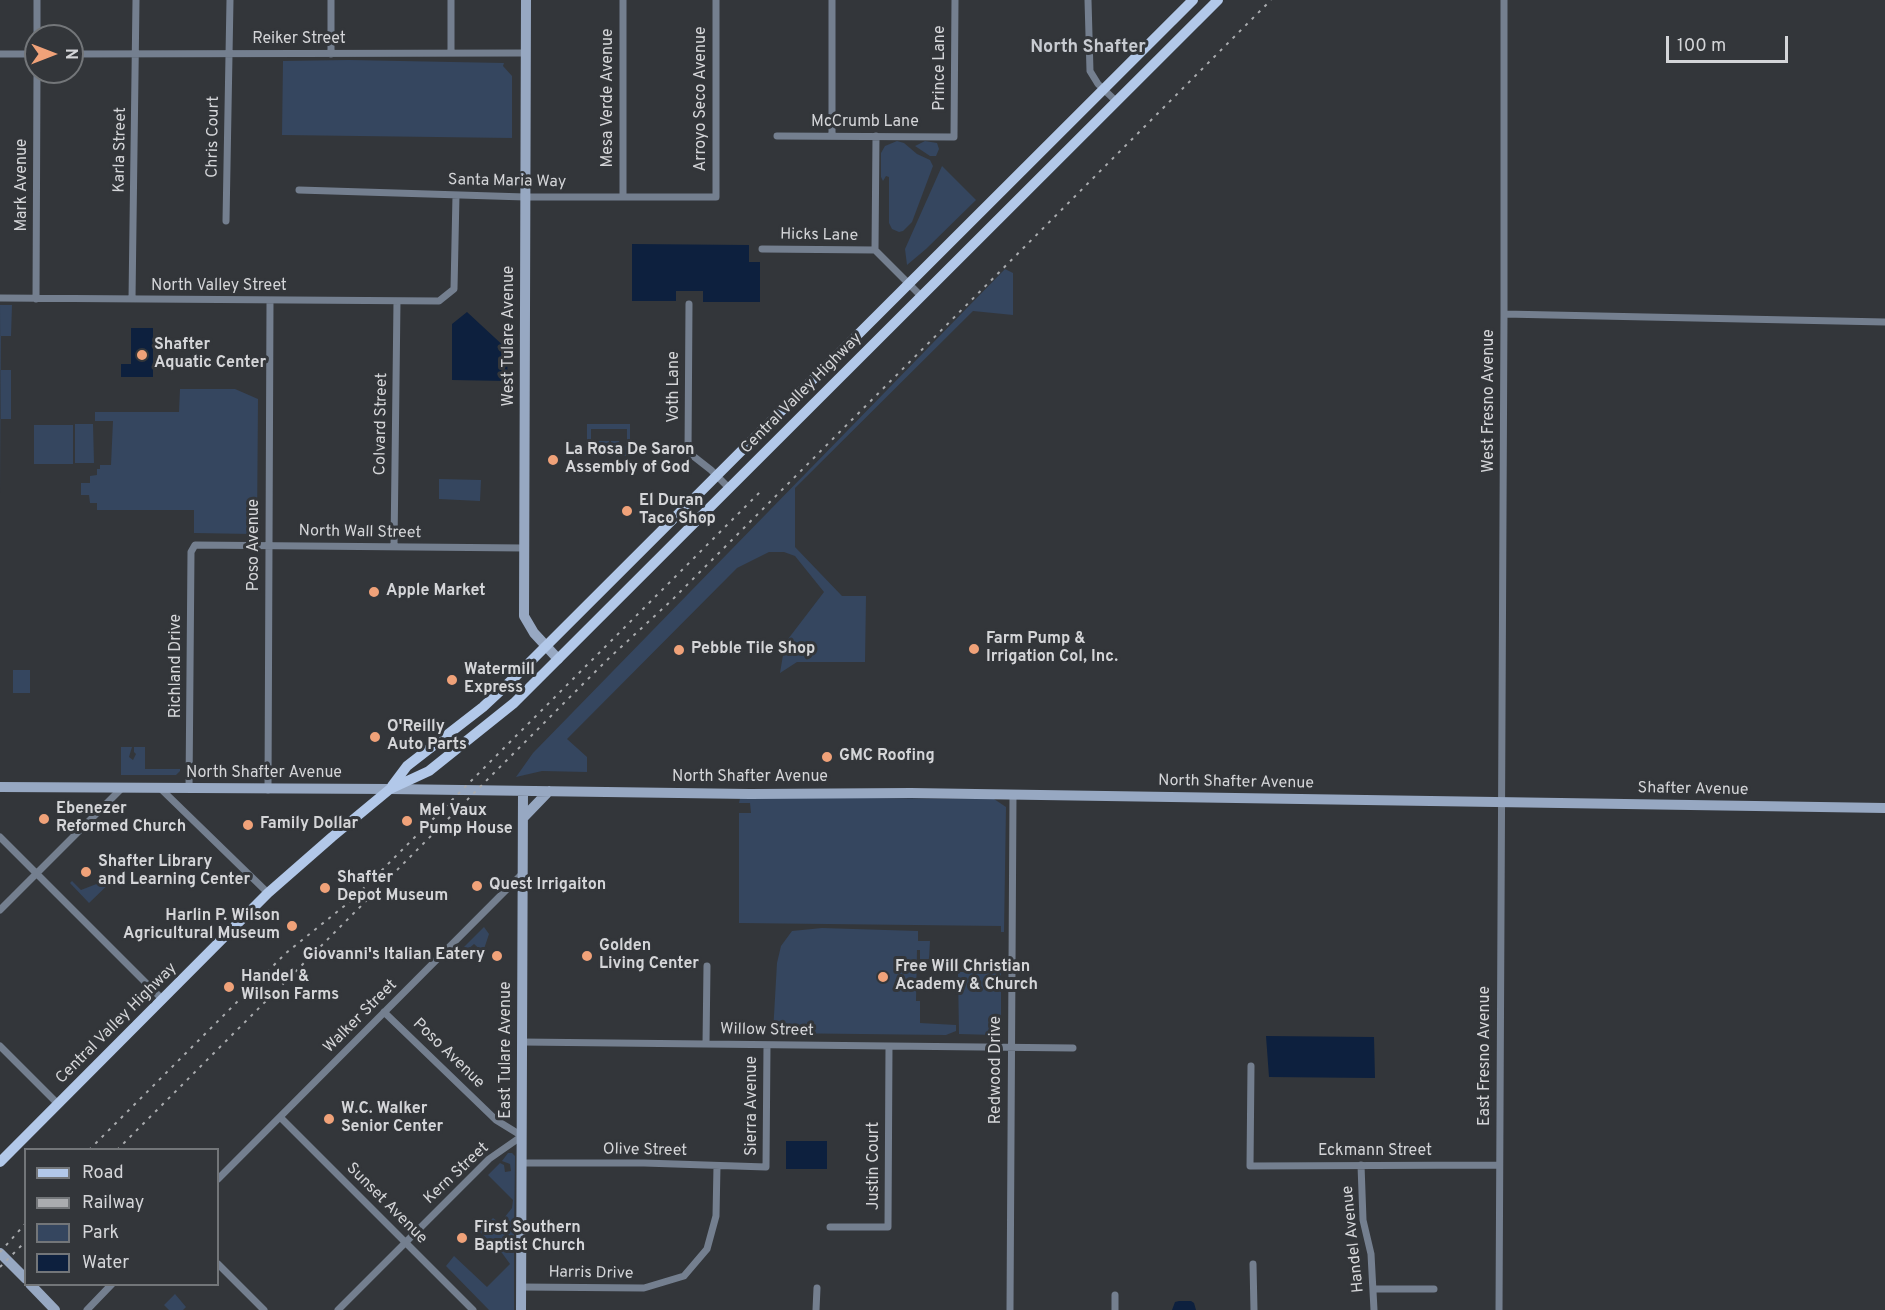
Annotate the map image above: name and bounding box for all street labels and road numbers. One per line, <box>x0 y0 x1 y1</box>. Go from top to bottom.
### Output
street label: Prince Lane <box>931 25 951 111</box>
street label: Arroyo Seco Avenue <box>692 26 712 172</box>
street label: Mesa Verde Avenue <box>599 28 619 168</box>
street label: Reiker Street <box>252 30 346 50</box>
street label: Chris Court <box>204 96 224 178</box>
street label: Karla Street <box>111 107 131 193</box>
street label: McCrumb Lane <box>811 113 919 133</box>
street label: Mark Avenue <box>13 139 33 231</box>
street label: Santa Maria Way <box>448 171 566 193</box>
street label: Hicks Lane <box>780 226 858 246</box>
street label: West Tulare Avenue <box>500 266 520 406</box>
street label: North Valley Street <box>151 277 287 297</box>
street label: Central Valley Highway <box>737 329 867 459</box>
street label: West Fresno Avenue <box>1480 329 1500 473</box>
street label: Voth Lane <box>665 351 685 423</box>
street label: Colvard Street <box>372 373 392 475</box>
street label: Poso Avenue <box>245 499 265 591</box>
street label: North Wall Street <box>298 522 422 544</box>
street label: Richland Drive <box>167 614 187 718</box>
street label: North Shafter Avenue <box>186 764 342 784</box>
street label: North Shafter Avenue <box>672 768 828 788</box>
street label: North Shafter Avenue <box>1158 772 1314 794</box>
street label: Shafter Avenue <box>1638 779 1748 801</box>
street label: Central Valley Highway <box>52 959 182 1089</box>
street label: Walker Street <box>320 976 402 1058</box>
street label: East Tulare Avenue <box>497 981 517 1119</box>
street label: East Fresno Avenue <box>1476 986 1496 1126</box>
street label: Poso Avenue <box>408 1015 488 1093</box>
street label: Redwood Drive <box>987 1016 1007 1124</box>
street label: Willow Street <box>720 1021 814 1041</box>
street label: Sierra Avenue <box>743 1056 763 1156</box>
street label: Justin Court <box>865 1122 885 1210</box>
street label: Kern Street <box>421 1139 493 1209</box>
street label: Olive Street <box>603 1141 687 1161</box>
street label: Eckmann Street <box>1318 1142 1432 1162</box>
street label: Sunset Avenue <box>341 1159 431 1249</box>
street label: Handel Avenue <box>1339 1184 1369 1294</box>
street label: Harris Drive <box>548 1264 634 1284</box>

